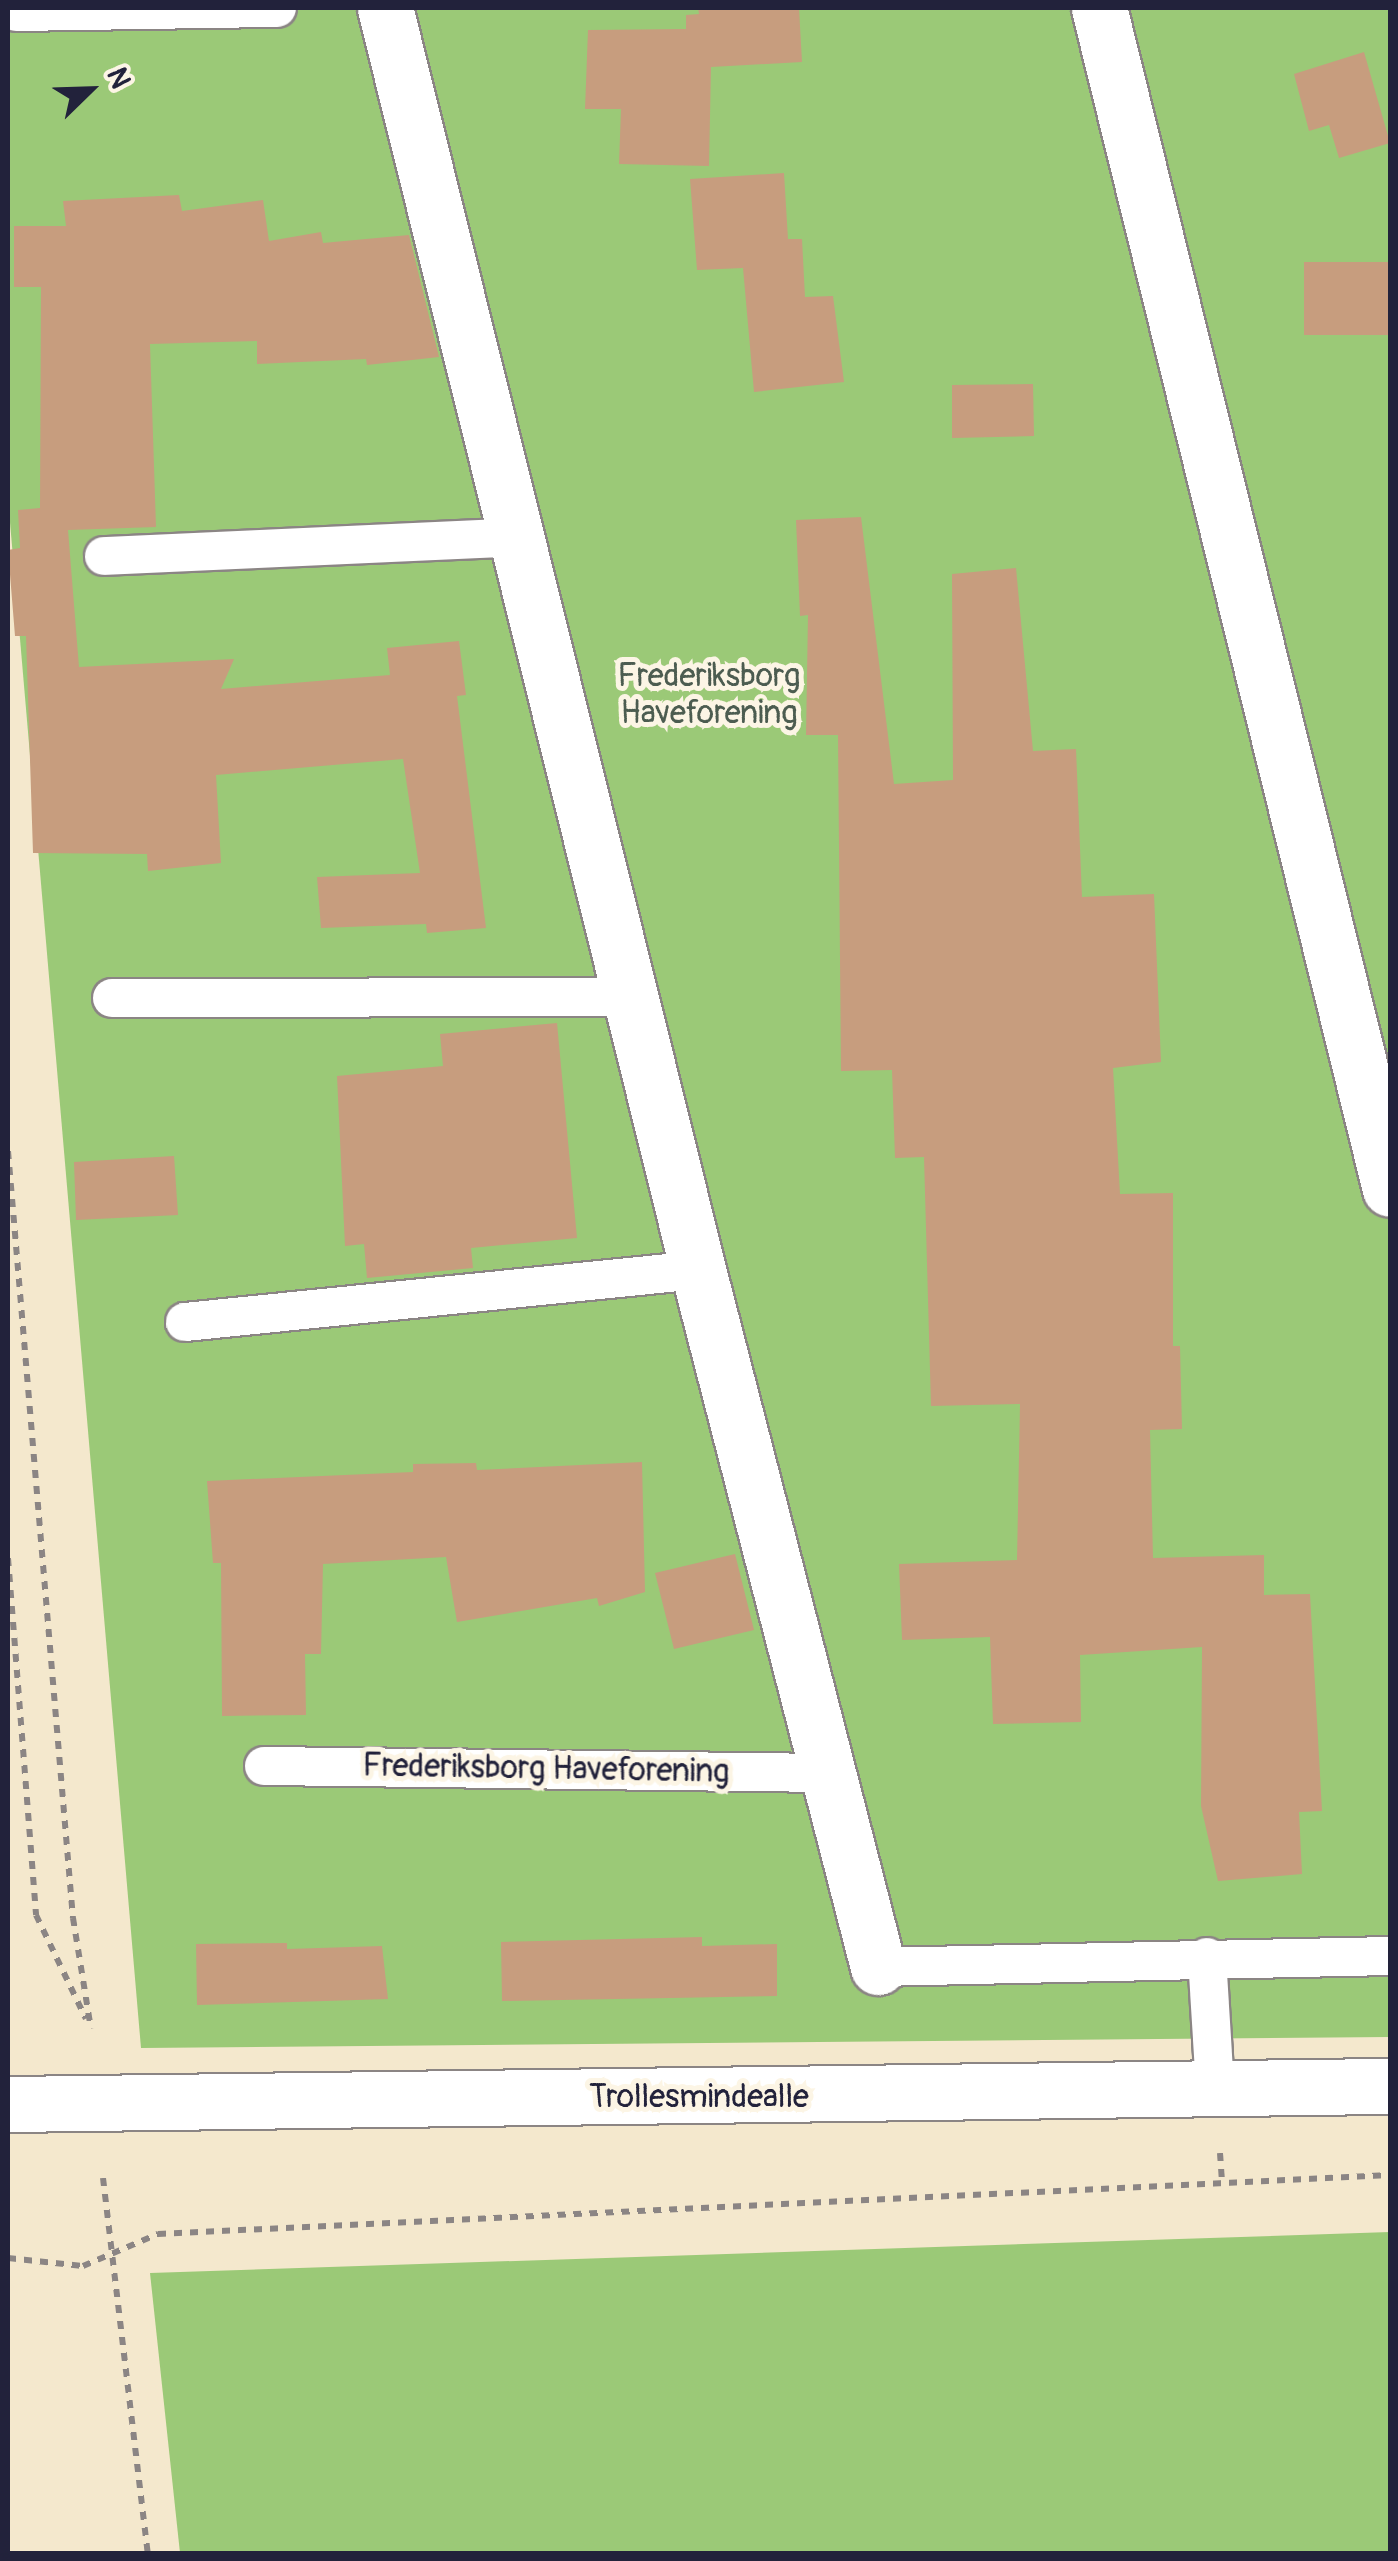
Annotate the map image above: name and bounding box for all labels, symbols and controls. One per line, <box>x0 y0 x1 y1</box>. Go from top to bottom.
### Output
north arrow <box>40 40 140 140</box>
text: N <box>98 63 138 94</box>
park label: Frederiksborg Haveforening <box>618 658 800 733</box>
street label: Frederiksborg Haveforening <box>362 1747 730 1791</box>
street label: Trollesmindealle <box>589 2078 809 2116</box>

